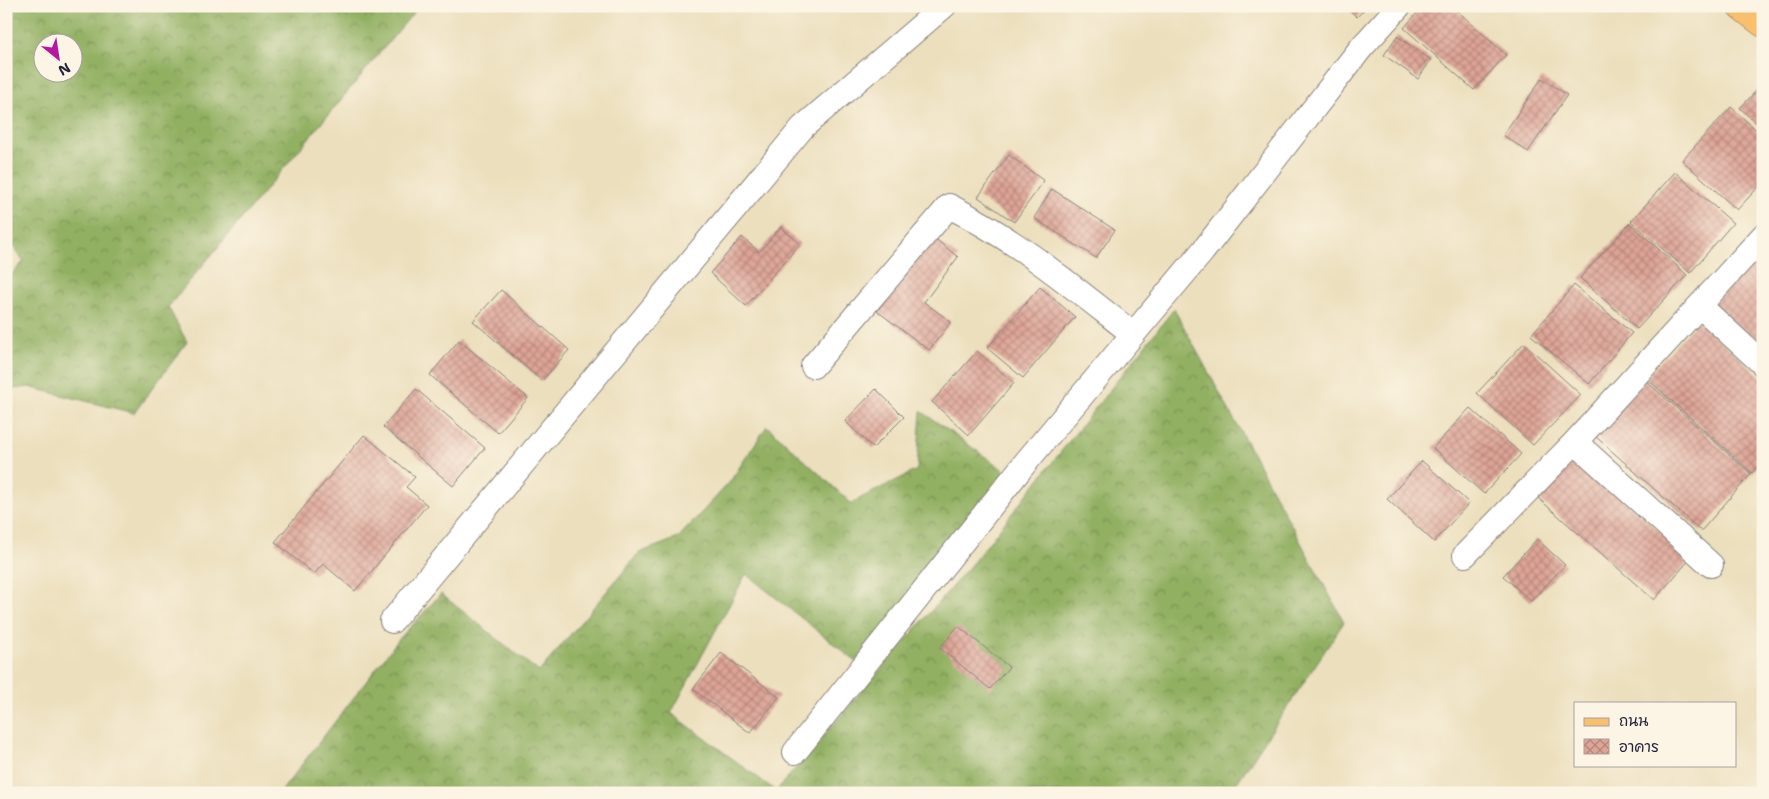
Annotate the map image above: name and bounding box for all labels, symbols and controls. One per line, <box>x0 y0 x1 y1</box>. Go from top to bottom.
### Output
north arrow <box>32 32 82 82</box>
text: N <box>55 59 74 80</box>
legend <box>1574 702 1736 766</box>
text: ถนน <box>1619 711 1648 731</box>
text: อาคาร <box>1619 737 1659 757</box>

